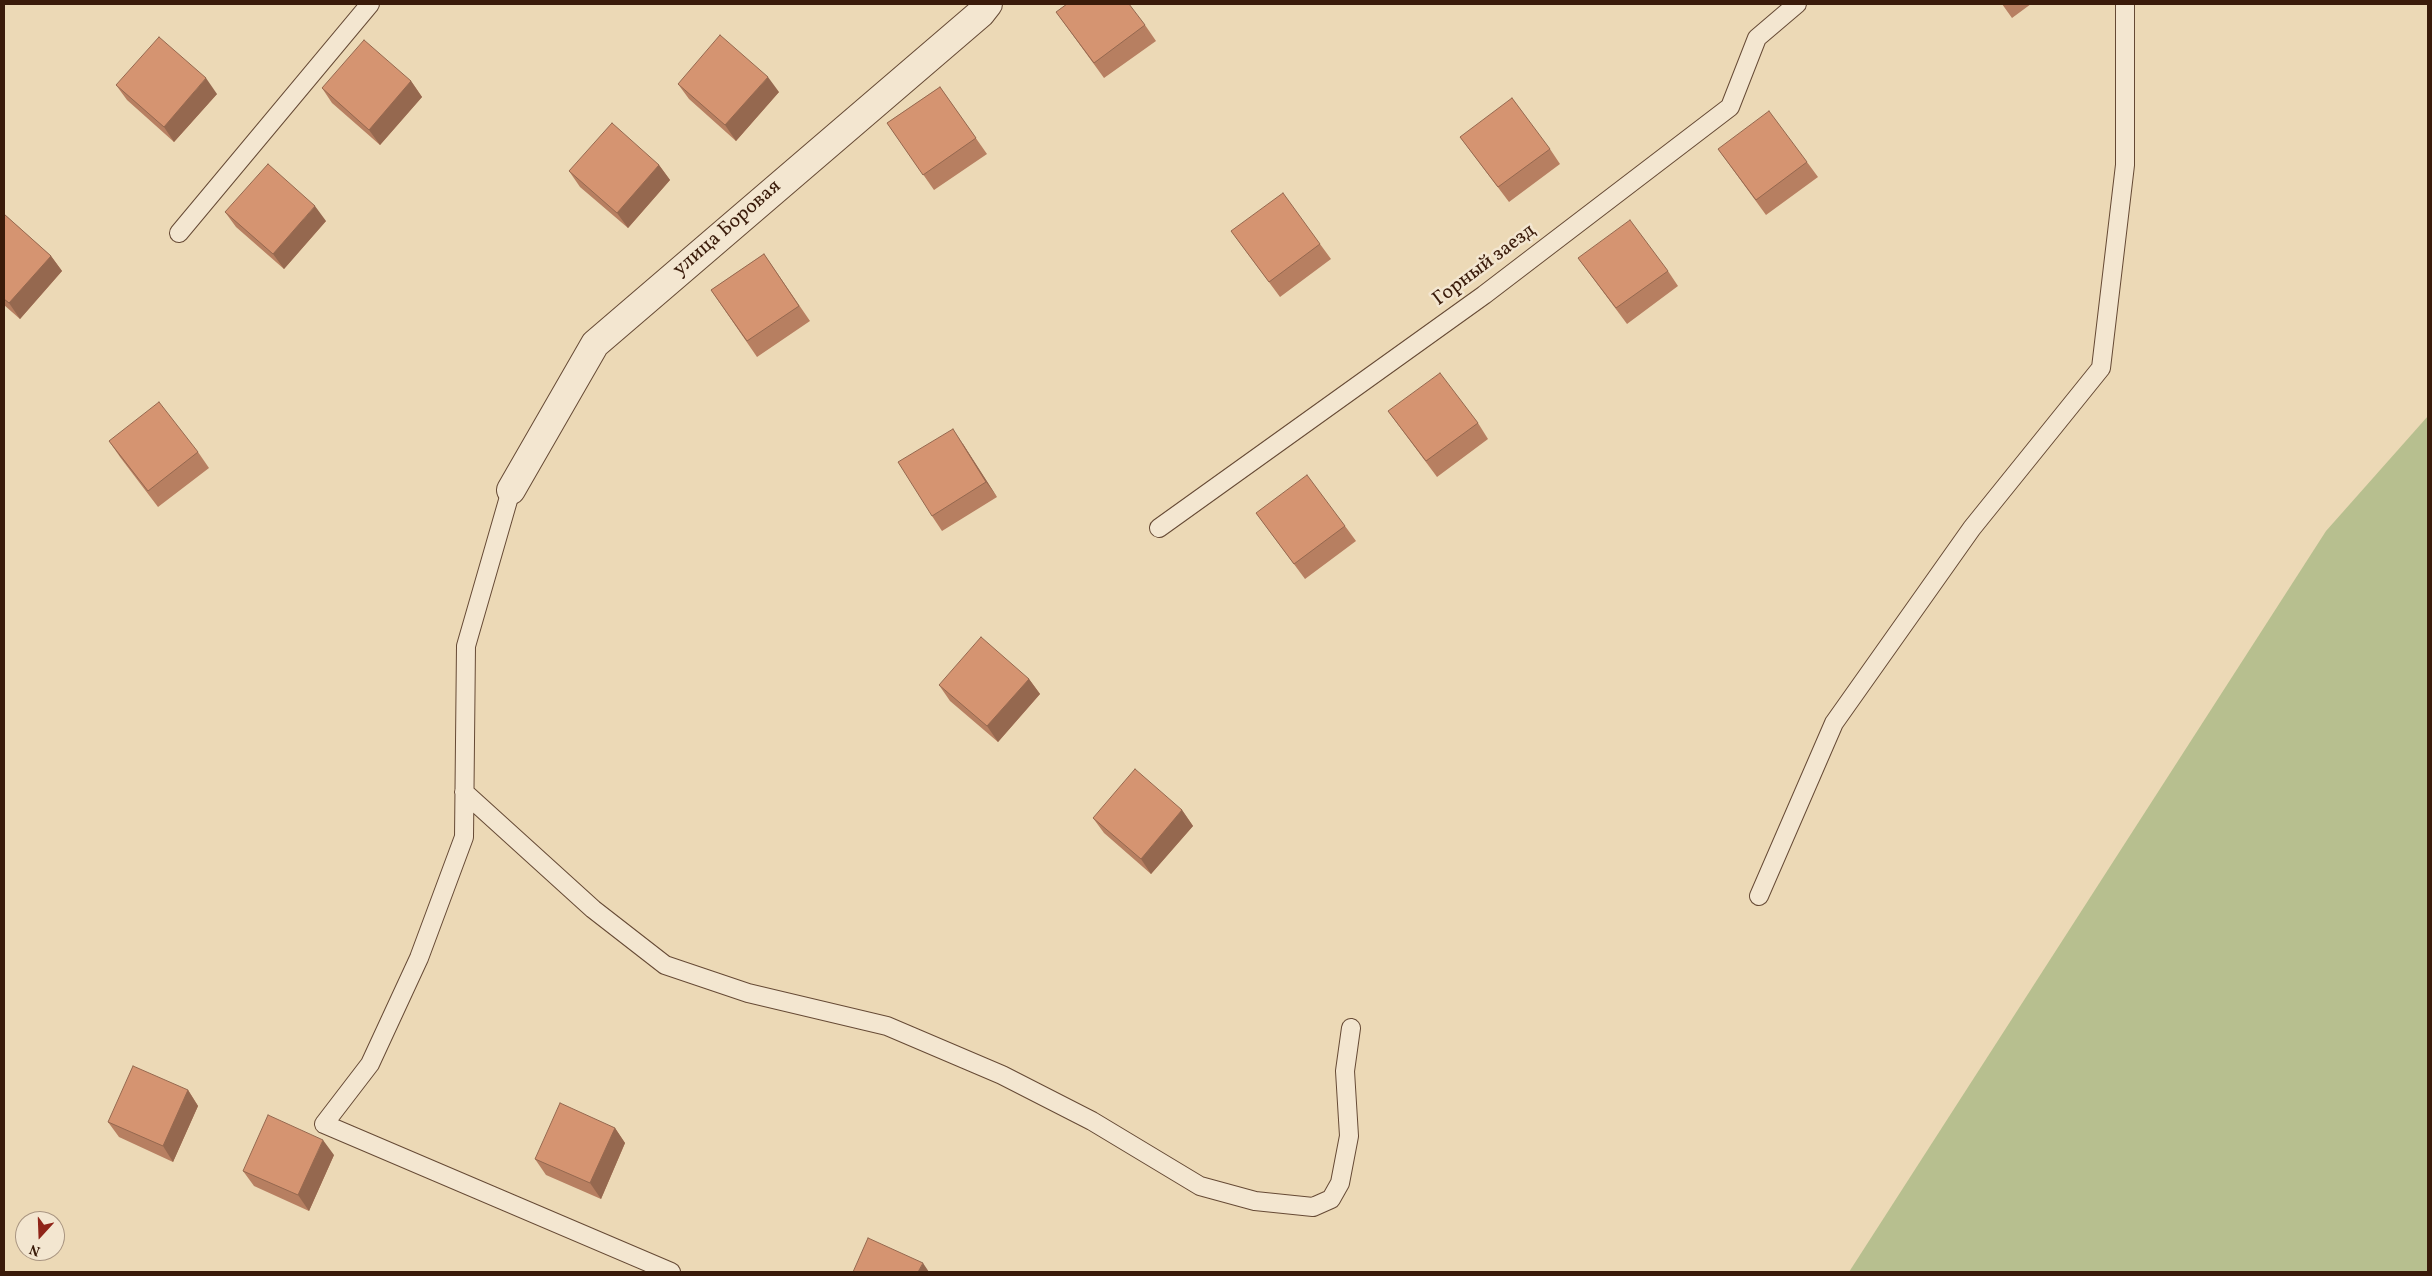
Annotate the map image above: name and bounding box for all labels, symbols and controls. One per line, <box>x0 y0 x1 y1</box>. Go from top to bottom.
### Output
street label: улица Боровая <box>669 176 787 282</box>
street label: Горный заезд <box>1429 220 1541 312</box>
north arrow <box>15 1211 65 1261</box>
text: N <box>27 1239 43 1260</box>

